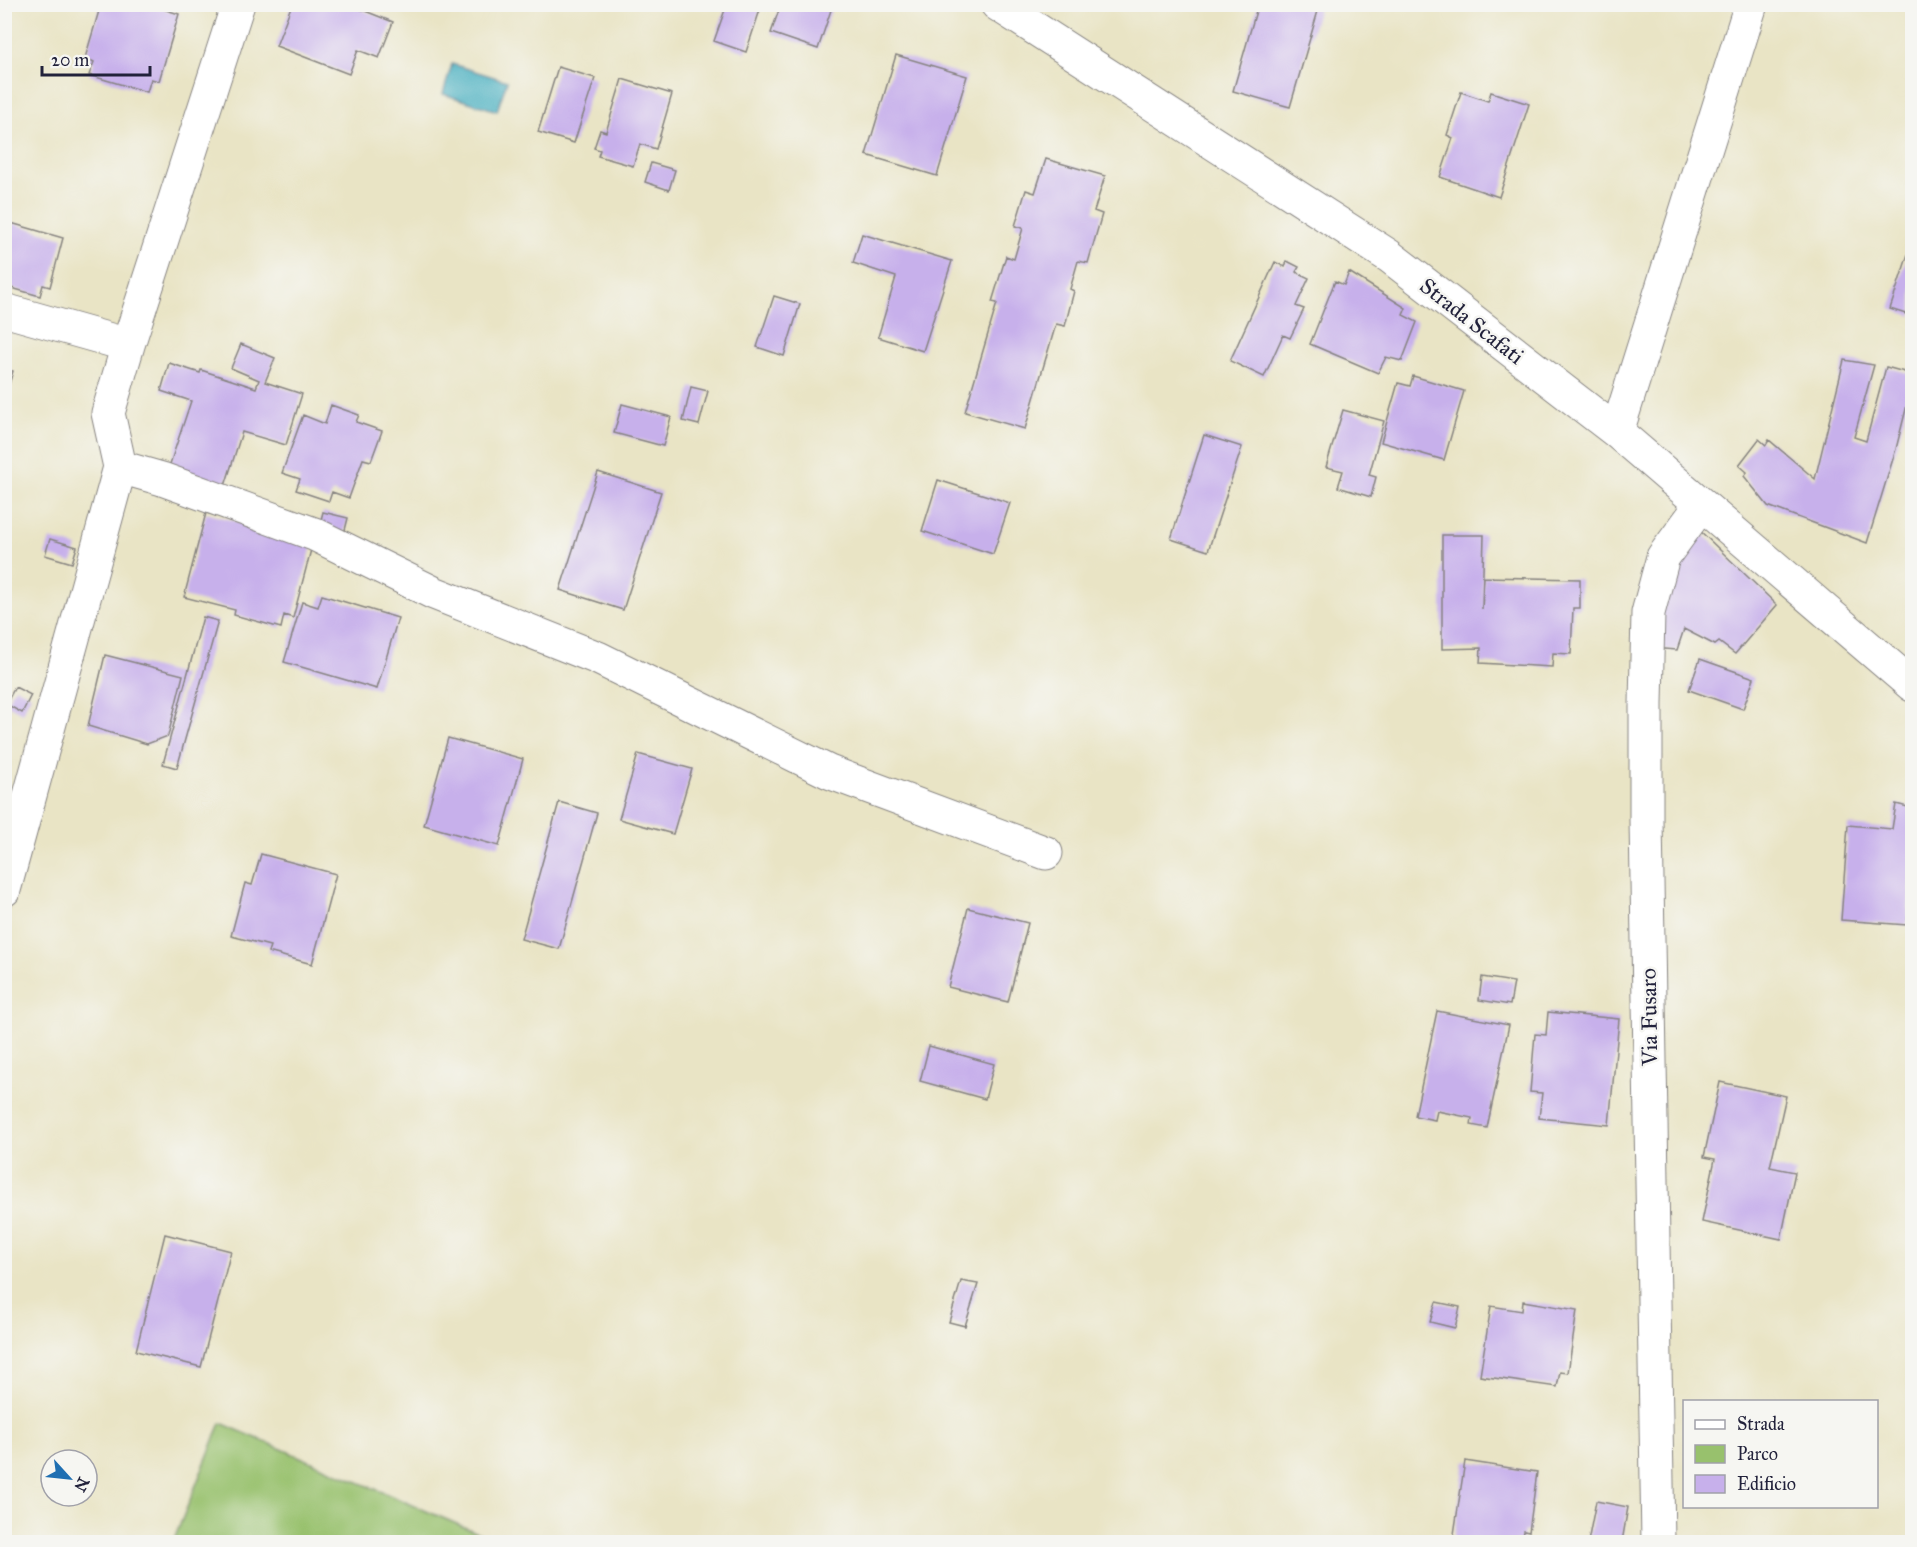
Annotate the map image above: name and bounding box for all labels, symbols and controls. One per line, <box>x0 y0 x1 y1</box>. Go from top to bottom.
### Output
scale bar <box>42 39 150 77</box>
text: 20 m <box>51 49 89 71</box>
street label: Strada Scafati <box>1414 272 1530 370</box>
street label: Via Fusaro <box>1635 968 1663 1067</box>
legend <box>1683 1400 1878 1508</box>
text: Strada <box>1737 1413 1785 1435</box>
text: Parco <box>1737 1443 1778 1465</box>
north arrow <box>39 1448 99 1508</box>
text: Edificio <box>1737 1473 1796 1495</box>
text: N <box>70 1474 93 1495</box>

